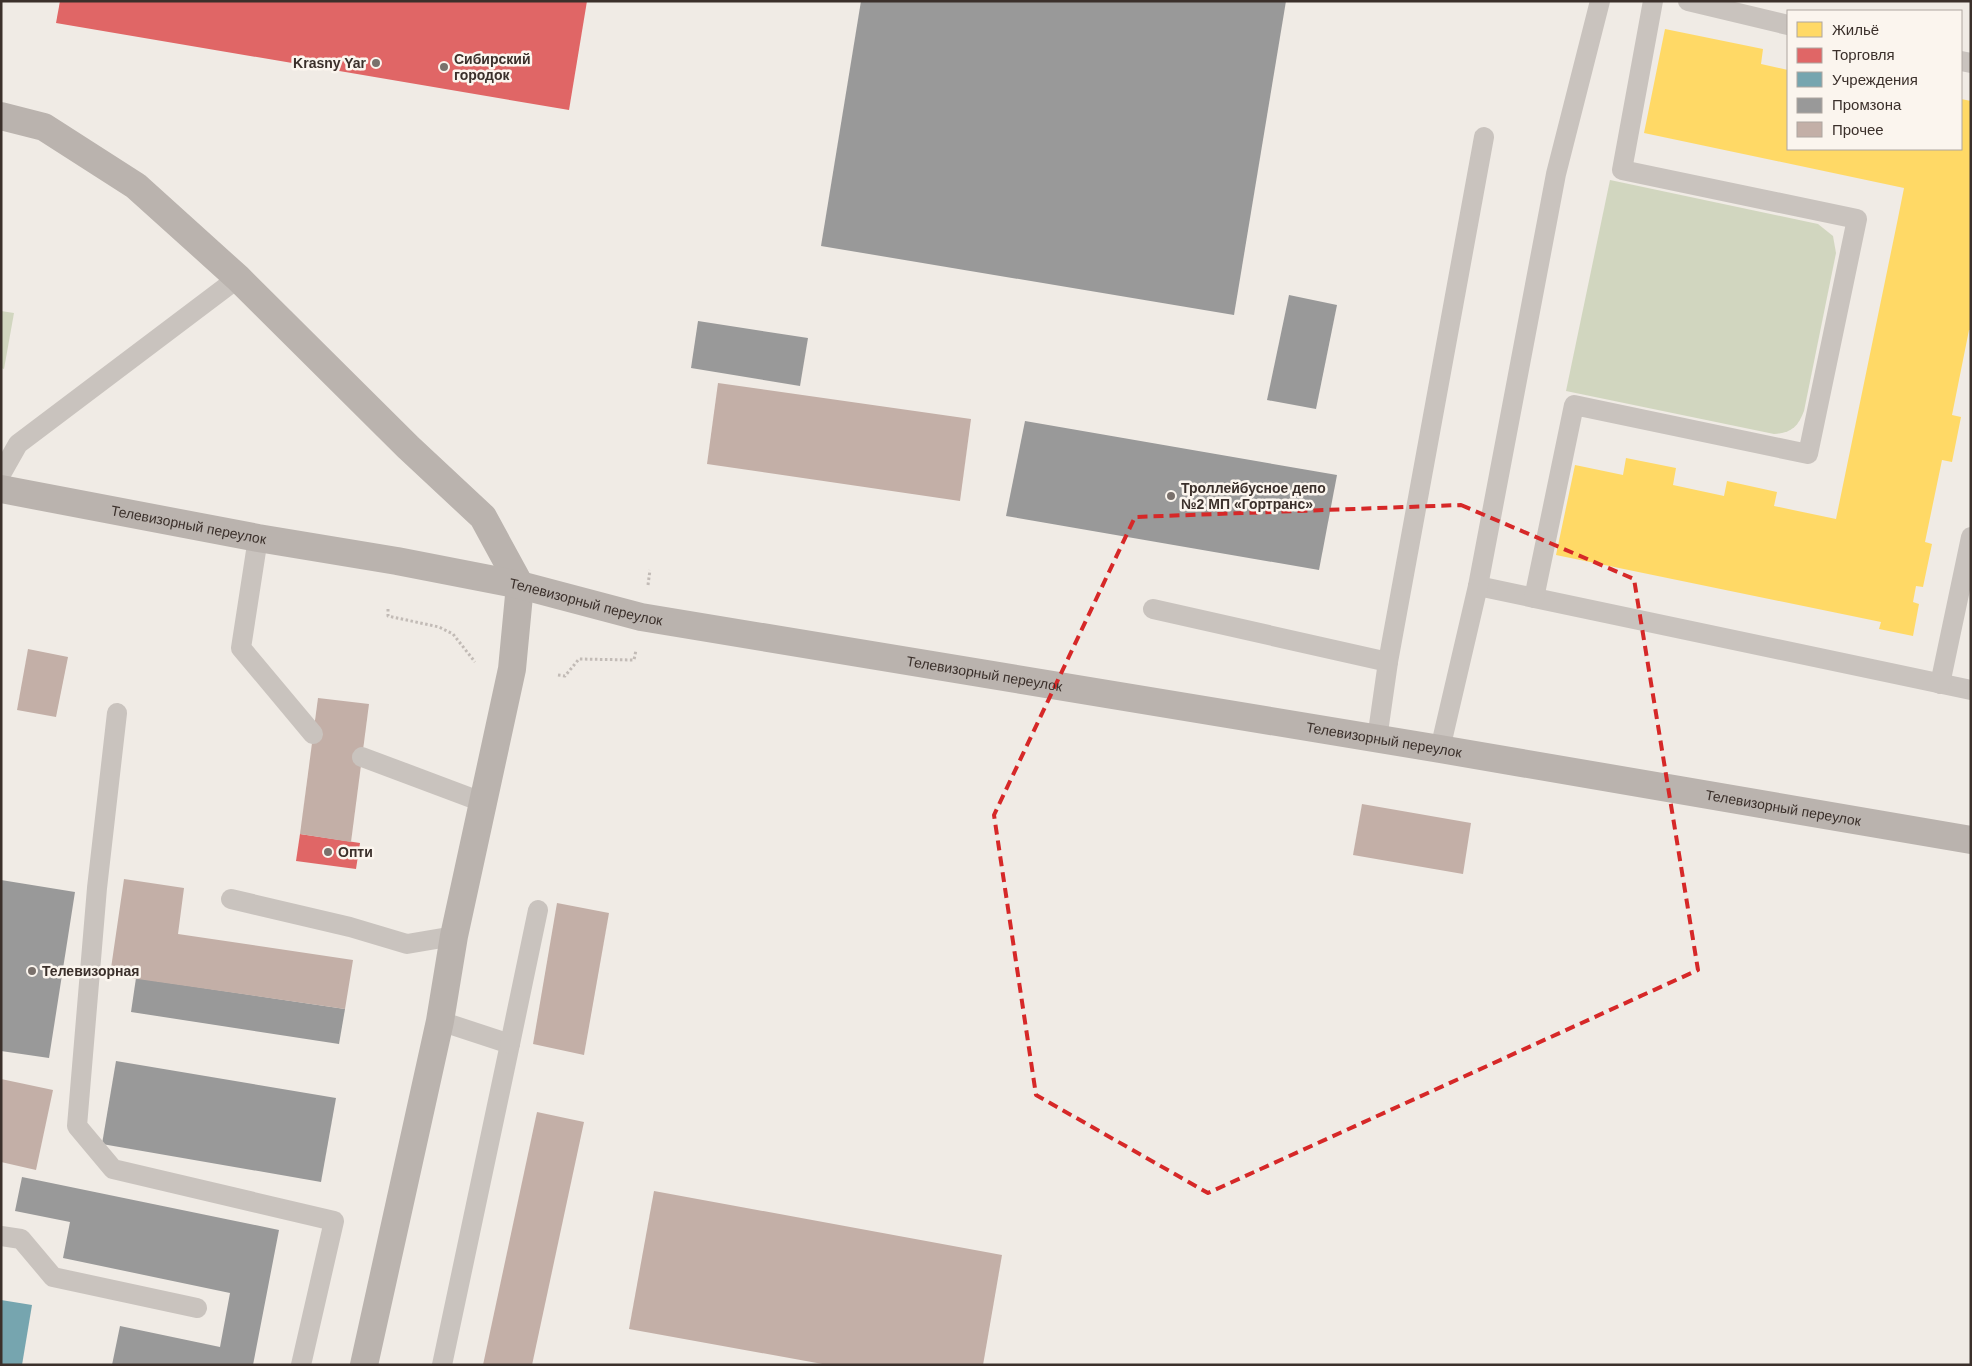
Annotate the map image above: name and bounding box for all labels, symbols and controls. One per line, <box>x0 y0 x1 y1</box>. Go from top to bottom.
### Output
legend <box>1787 10 1962 150</box>
text: Жильё <box>1832 21 1879 38</box>
text: Торговля <box>1832 46 1895 63</box>
place label: Сибирский городок <box>454 51 531 83</box>
place label: Krasny Yar <box>293 55 367 71</box>
marker: Krasny Yar <box>370 57 382 69</box>
marker: Сибирский городок <box>438 61 450 73</box>
text: Учреждения <box>1832 71 1918 88</box>
text: Промзона <box>1832 96 1902 113</box>
text: Прочее <box>1832 121 1884 138</box>
place label: Троллейбусное депо №2 МП «Гортранс» <box>1181 480 1326 512</box>
marker: Троллейбусное депо №2 МП «Гортранс» <box>1165 490 1177 502</box>
street label: Телевизорный переулок <box>110 502 268 547</box>
street label: Телевизорный переулок <box>508 575 665 629</box>
street label: Телевизорный переулок <box>905 653 1064 695</box>
street label: Телевизорный переулок <box>1305 719 1464 761</box>
street label: Телевизорный переулок <box>1704 787 1863 829</box>
place label: Опти <box>338 844 373 860</box>
marker: Опти <box>322 846 334 858</box>
place label: Телевизорная <box>42 963 139 979</box>
marker: Телевизорная <box>26 965 38 977</box>

